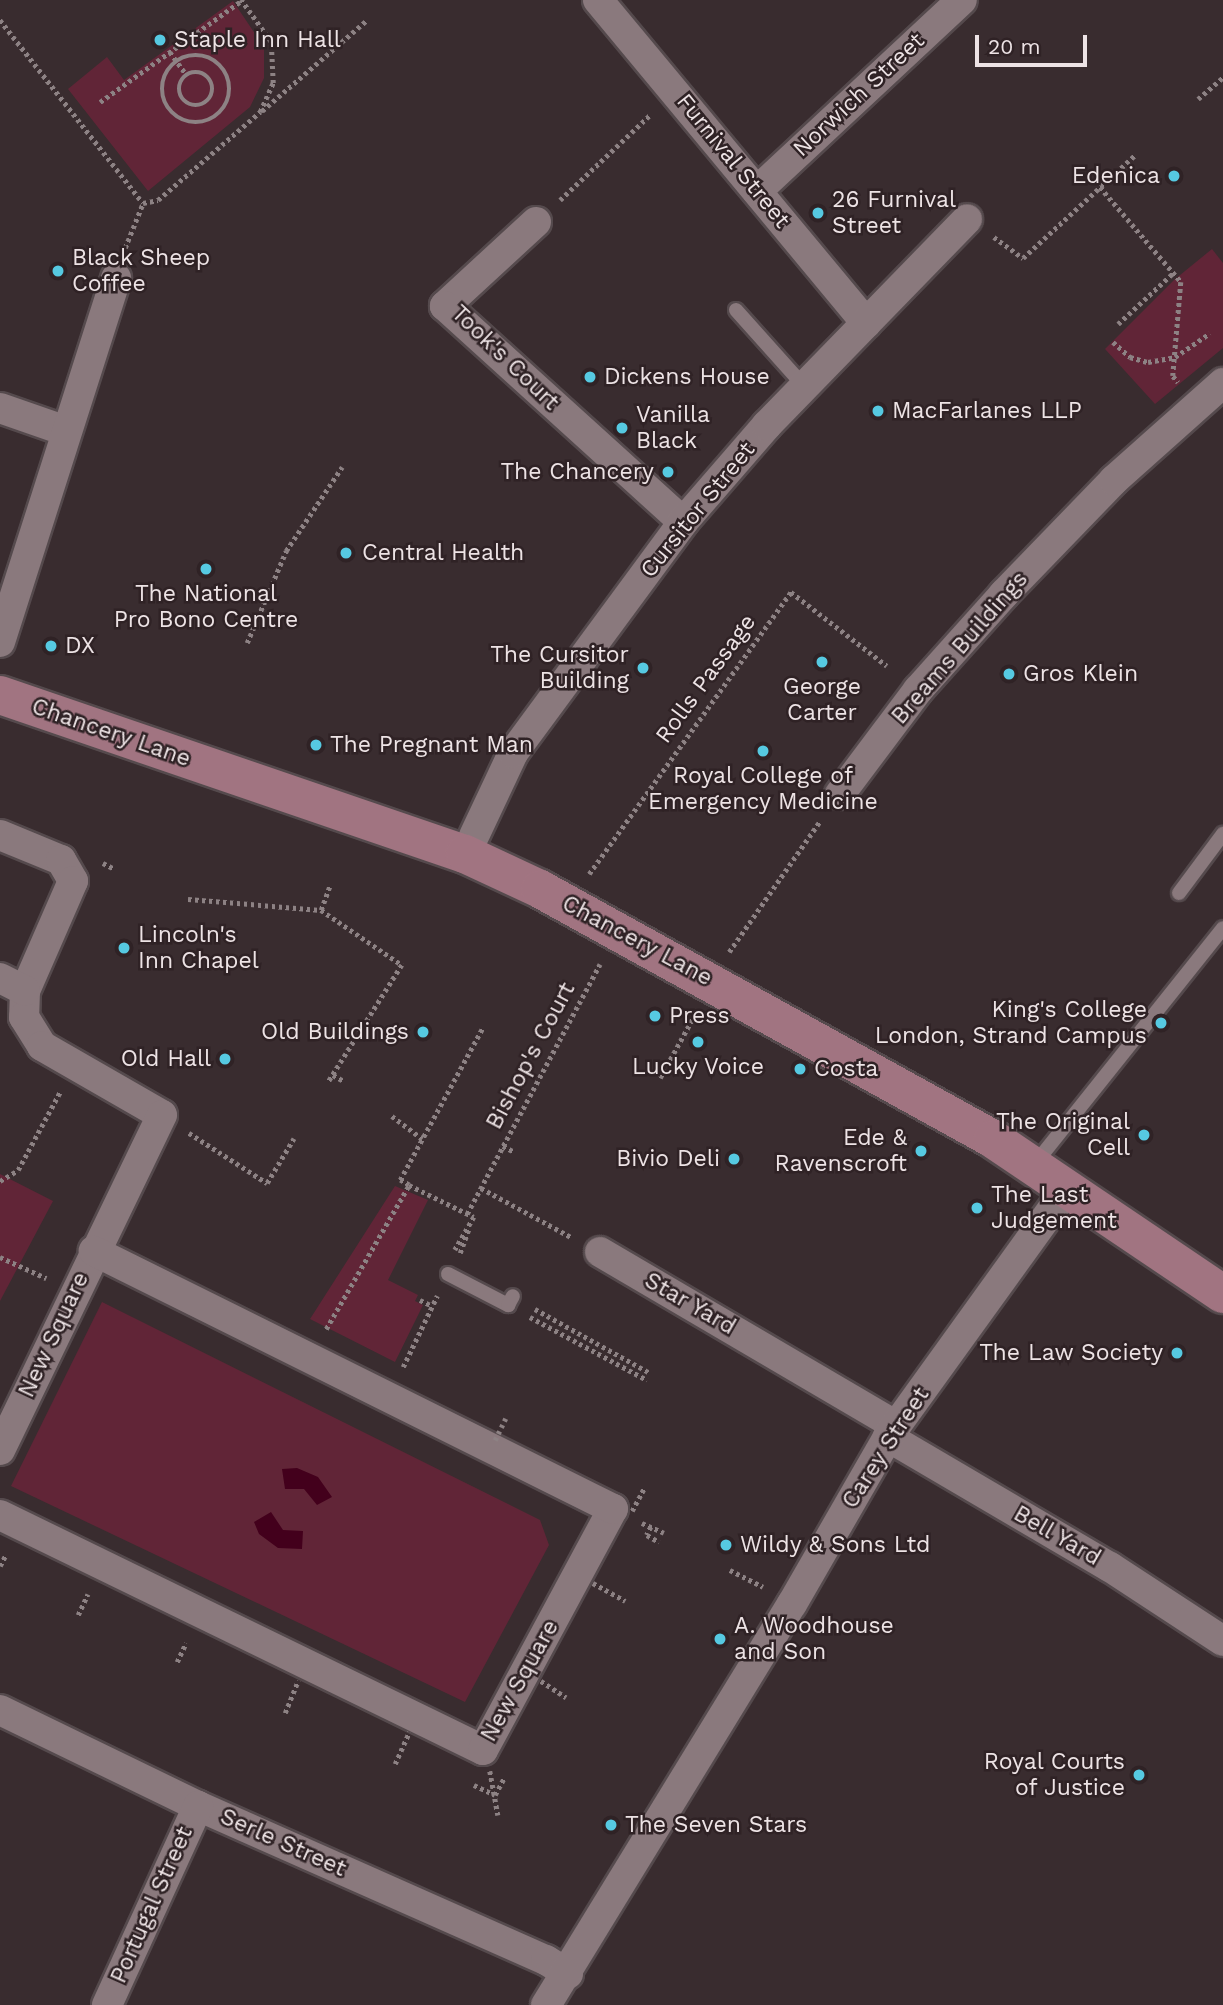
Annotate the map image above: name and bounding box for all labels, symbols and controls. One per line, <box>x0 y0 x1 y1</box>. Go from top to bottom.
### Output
scale bar <box>978 21 1090 65</box>
place label: Staple Inn Hall <box>174 26 341 54</box>
street label: Norwich Street <box>788 27 930 163</box>
marker: Staple Inn Hall <box>152 32 168 48</box>
text: 20 m <box>988 34 1040 59</box>
street label: Furnival Street <box>670 88 796 234</box>
place label: Edenica <box>1072 162 1160 190</box>
marker: Edenica <box>1166 168 1182 184</box>
place label: 26 Furnival Street <box>832 186 956 240</box>
marker: 26 Furnival Street <box>810 205 826 221</box>
place label: Black Sheep Coffee <box>72 244 211 298</box>
marker: Black Sheep Coffee <box>50 263 66 279</box>
street label: Took's Court <box>445 300 565 416</box>
place label: Dickens House <box>604 363 770 391</box>
marker: Dickens House <box>582 369 598 385</box>
place label: MacFarlanes LLP <box>892 397 1082 425</box>
place label: Vanilla Black <box>636 401 710 455</box>
marker: MacFarlanes LLP <box>870 403 886 419</box>
marker: Vanilla Black <box>614 420 630 436</box>
street label: Cursitor Street <box>635 436 761 584</box>
place label: The Chancery <box>501 458 654 486</box>
marker: The Chancery <box>660 464 676 480</box>
place label: Central Health <box>362 539 525 567</box>
marker: Central Health <box>336 543 356 563</box>
marker: The National Pro Bono Centre <box>198 561 214 577</box>
street label: Breams Buildings <box>886 566 1034 730</box>
place label: The National Pro Bono Centre <box>114 580 298 634</box>
street label: Rolls Passage <box>650 609 762 749</box>
place label: DX <box>65 632 95 660</box>
marker: DX <box>43 638 59 654</box>
place label: The Cursitor Building <box>490 641 629 695</box>
marker: George Carter <box>814 654 830 670</box>
marker: The Cursitor Building <box>635 660 651 676</box>
place label: Gros Klein <box>1023 660 1138 688</box>
marker: Gros Klein <box>1001 666 1017 682</box>
place label: George Carter <box>783 673 861 727</box>
street label: Chancery Lane <box>28 693 194 773</box>
place label: The Pregnant Man <box>330 731 533 759</box>
marker: The Pregnant Man <box>308 737 324 753</box>
marker: Royal College of Emergency Medicine <box>755 743 771 759</box>
place label: Royal College of Emergency Medicine <box>648 762 878 816</box>
street label: Chancery Lane <box>557 890 717 992</box>
place label: Lincoln's Inn Chapel <box>138 921 259 975</box>
marker: Lincoln's Inn Chapel <box>116 940 132 956</box>
street label: Bishop's Court <box>481 978 581 1134</box>
place label: King's College London, Strand Campus <box>875 996 1147 1050</box>
place label: Press <box>669 1002 730 1030</box>
marker: Press <box>647 1008 663 1024</box>
marker: King's College London, Strand Campus <box>1153 1015 1169 1031</box>
place label: Old Buildings <box>261 1018 409 1046</box>
marker: Old Buildings <box>415 1024 431 1040</box>
marker: Lucky Voice <box>690 1034 706 1050</box>
place label: Old Hall <box>121 1045 211 1073</box>
marker: Old Hall <box>217 1051 233 1067</box>
place label: Lucky Voice <box>631 1053 765 1081</box>
place label: Costa <box>814 1055 878 1083</box>
marker: Costa <box>792 1061 808 1077</box>
place label: The Original Cell <box>996 1108 1130 1162</box>
place label: Ede & Ravenscroft <box>774 1124 907 1178</box>
marker: The Original Cell <box>1136 1127 1152 1143</box>
marker: Ede & Ravenscroft <box>913 1143 929 1159</box>
place label: Bivio Deli <box>616 1145 720 1173</box>
marker: Bivio Deli <box>726 1151 742 1167</box>
place label: The Last Judgement <box>991 1181 1117 1235</box>
marker: The Last Judgement <box>969 1200 985 1216</box>
street label: Star Yard <box>639 1266 741 1342</box>
street label: New Square <box>13 1268 95 1402</box>
place label: The Law Society <box>979 1339 1163 1367</box>
marker: The Law Society <box>1169 1345 1185 1361</box>
street label: Carey Street <box>836 1382 936 1514</box>
street label: Bell Yard <box>1008 1500 1106 1572</box>
place label: Wildy & Sons Ltd <box>740 1531 931 1559</box>
marker: Wildy & Sons Ltd <box>718 1537 734 1553</box>
place label: A. Woodhouse and Son <box>734 1612 894 1666</box>
street label: New Square <box>475 1615 565 1747</box>
marker: A. Woodhouse and Son <box>712 1631 728 1647</box>
place label: Royal Courts of Justice <box>983 1748 1125 1802</box>
marker: Royal Courts of Justice <box>1131 1767 1147 1783</box>
street label: Serle Street <box>216 1803 350 1883</box>
place label: The Seven Stars <box>625 1811 807 1839</box>
marker: The Seven Stars <box>603 1817 619 1833</box>
street label: Portugal Street <box>105 1822 199 1988</box>

